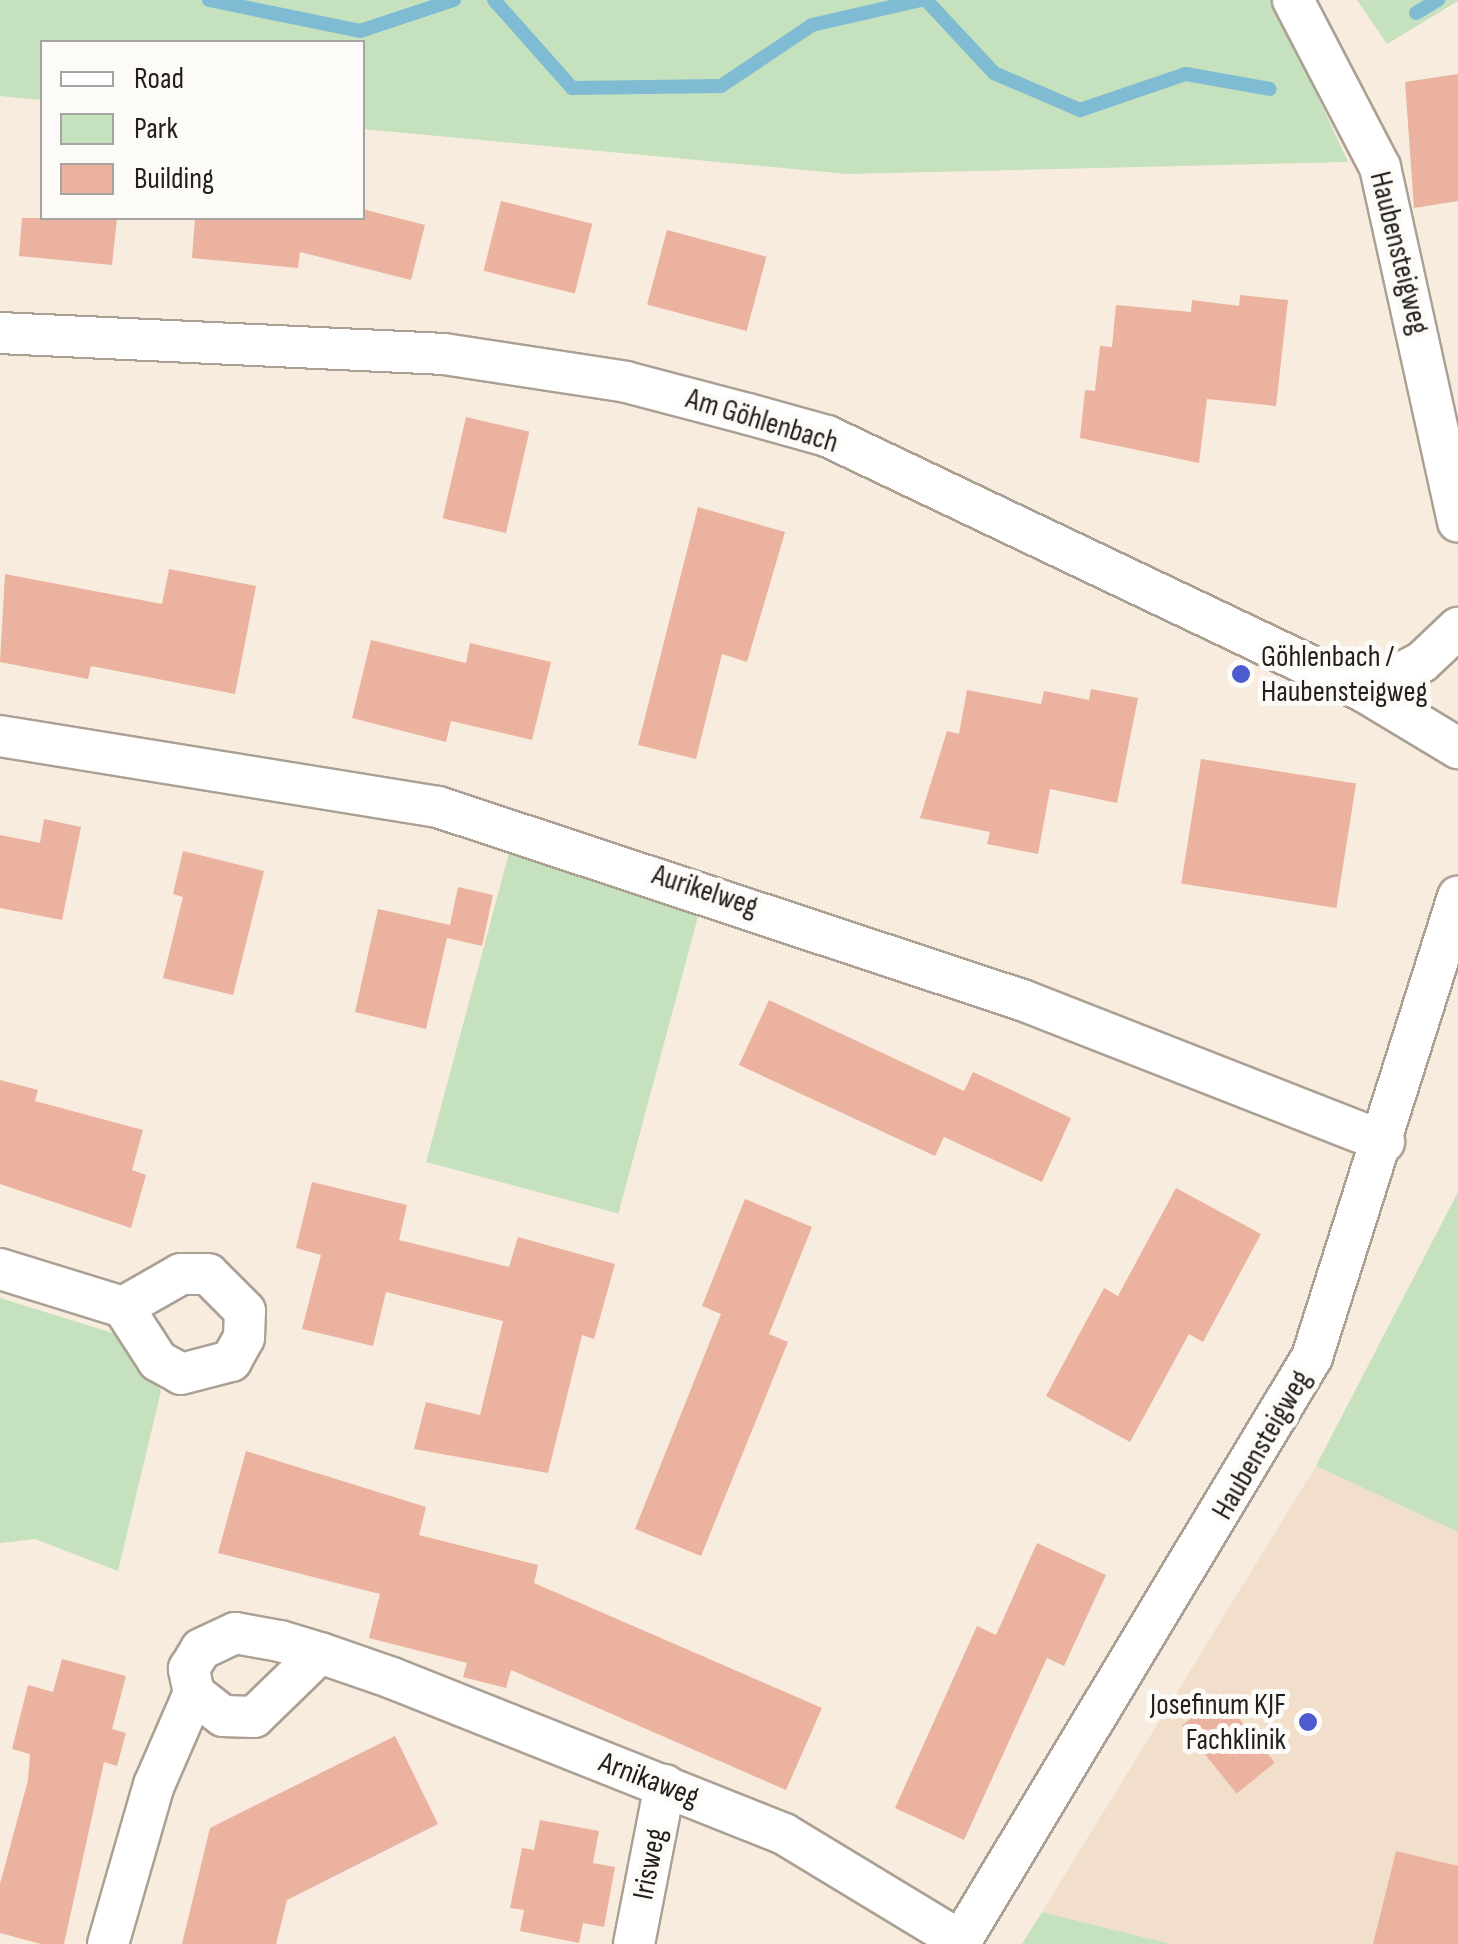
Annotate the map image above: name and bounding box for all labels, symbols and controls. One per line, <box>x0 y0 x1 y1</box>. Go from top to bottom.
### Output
legend <box>40 40 365 220</box>
text: Road <box>134 61 184 97</box>
text: Park <box>134 111 178 147</box>
text: Building <box>134 161 214 197</box>
street label: Haubensteigweg <box>1361 168 1437 338</box>
street label: Am Göhlenbach <box>682 381 842 461</box>
place label: Göhlenbach / Haubensteigweg <box>1261 639 1427 710</box>
marker: Göhlenbach / Haubensteigweg <box>1230 663 1252 685</box>
street label: Aurikelweg <box>648 857 762 925</box>
street label: Haubensteigweg <box>1205 1364 1319 1526</box>
place label: Josefinum KJF Fachklinik <box>1150 1687 1286 1758</box>
marker: Josefinum KJF Fachklinik <box>1295 1709 1321 1735</box>
street label: Arnikaweg <box>594 1745 704 1815</box>
street label: Irisweg <box>625 1825 675 1903</box>

